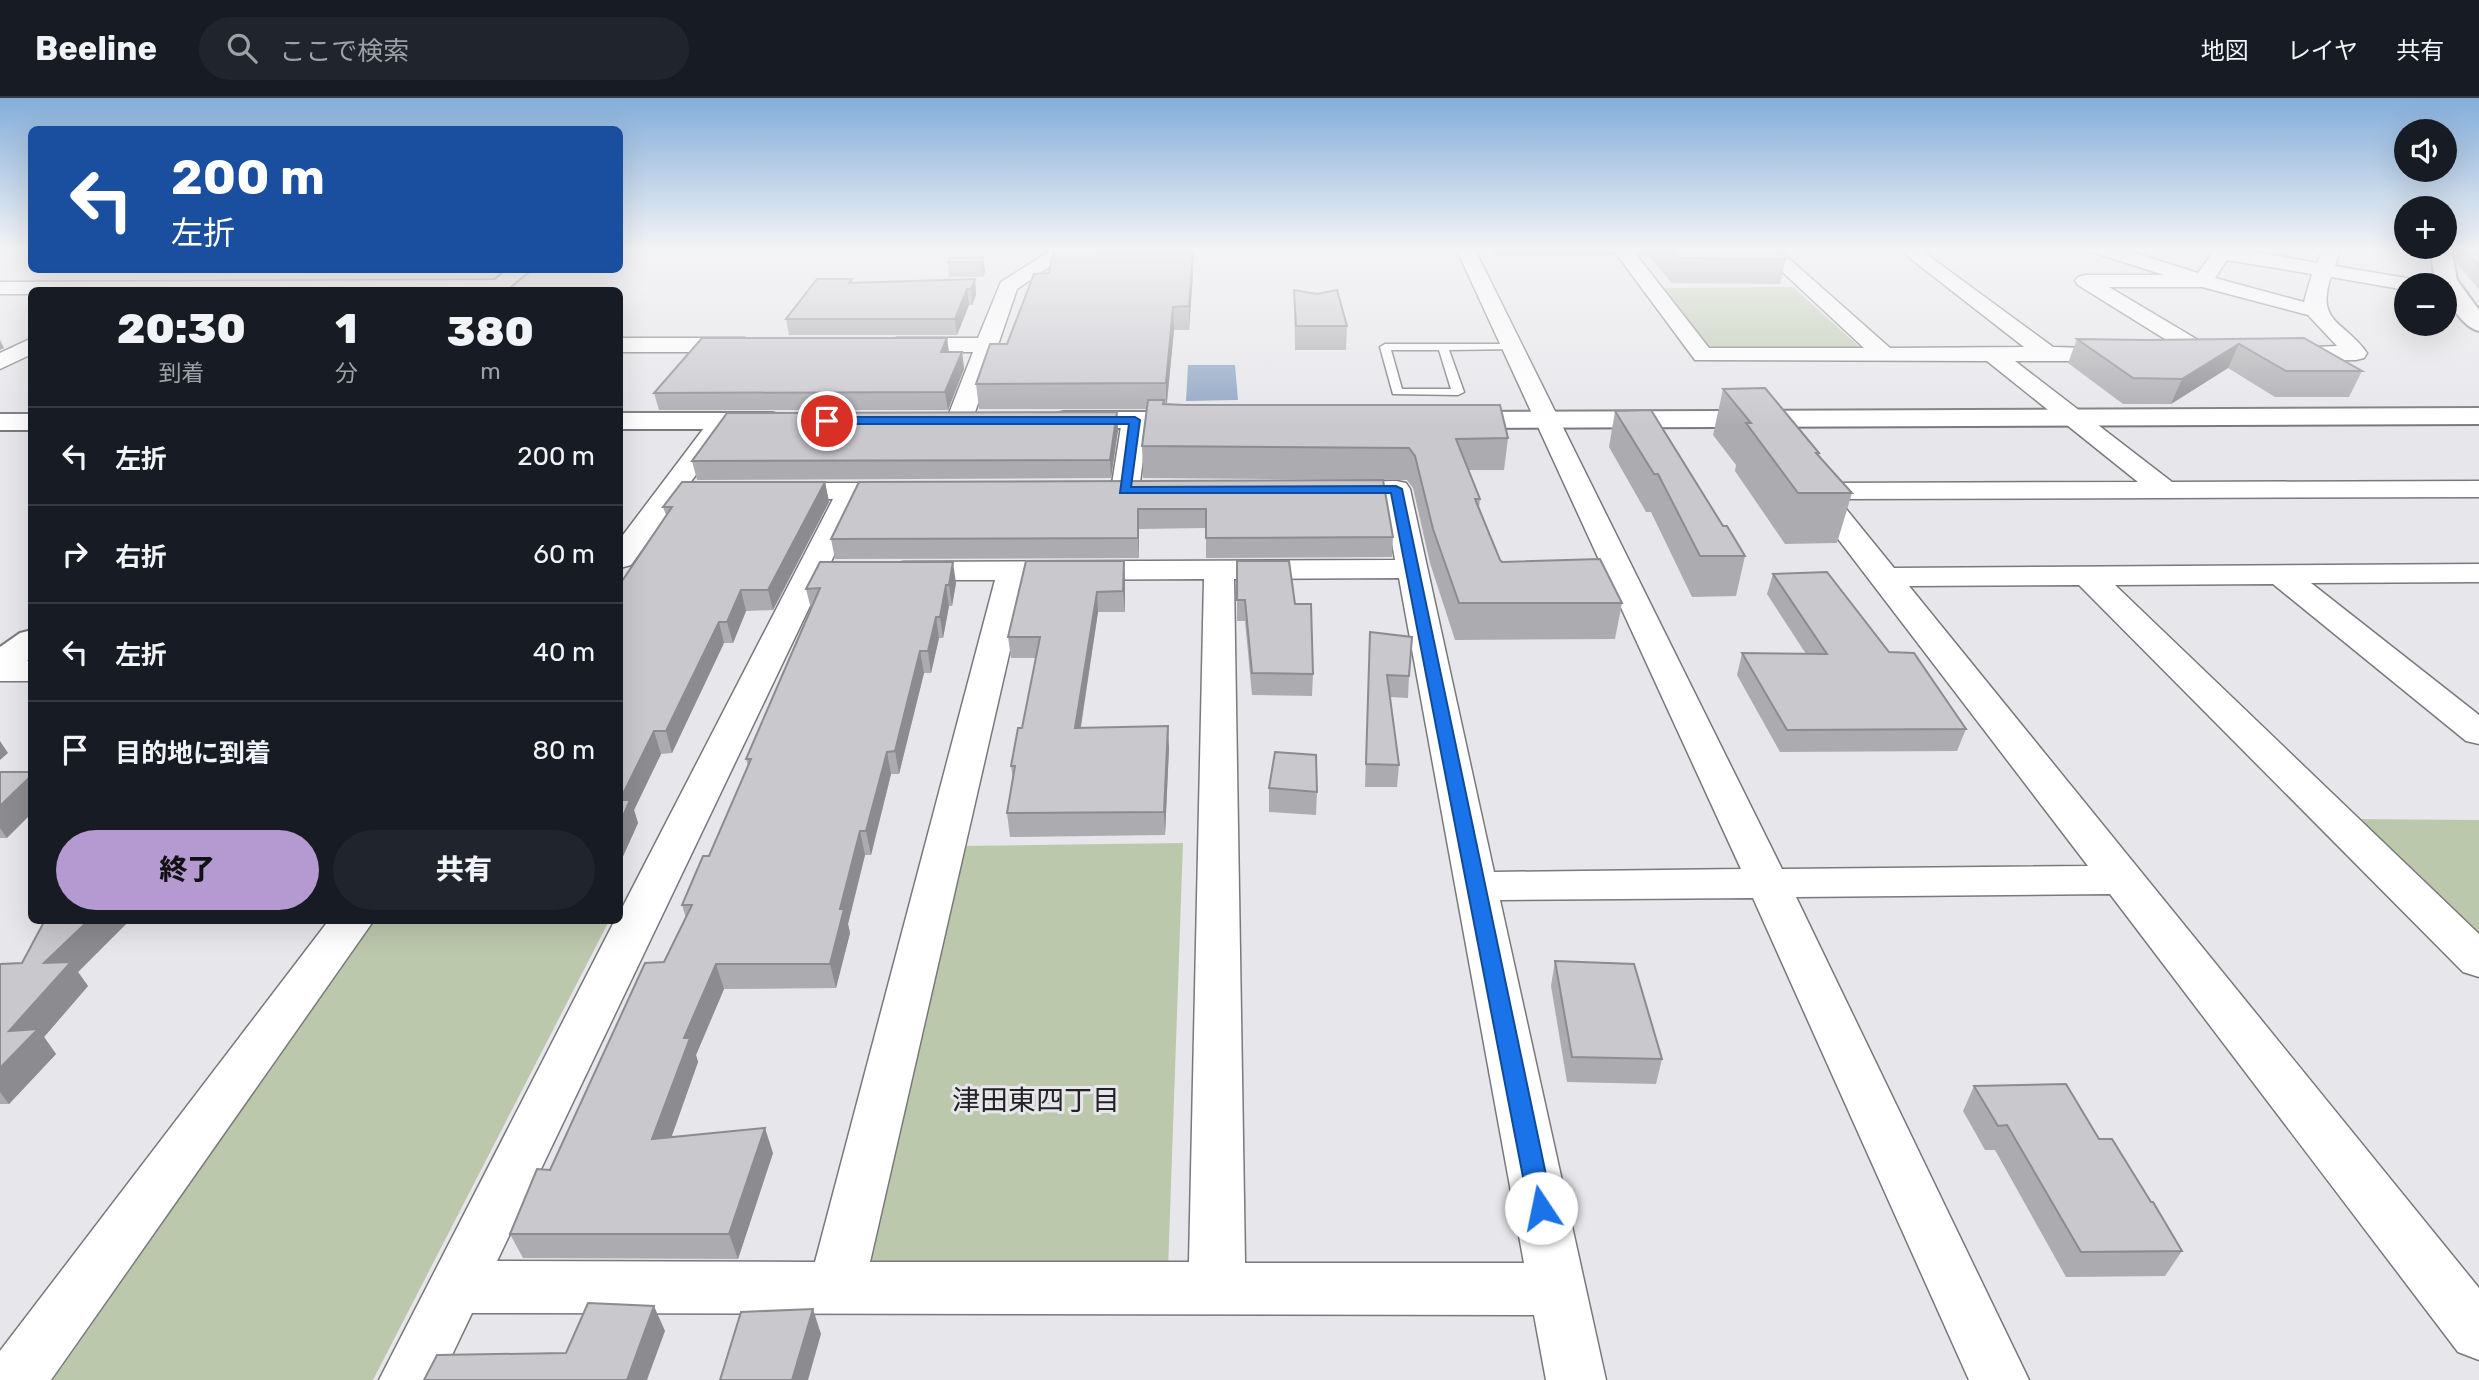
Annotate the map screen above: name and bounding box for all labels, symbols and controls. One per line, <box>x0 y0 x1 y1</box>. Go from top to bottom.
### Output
search box <box>199 17 689 80</box>
text: Beeline <box>35 29 157 68</box>
icon: search <box>223 29 261 67</box>
text: ここで検索 <box>279 36 409 67</box>
text: 地図 <box>2201 37 2249 65</box>
text: レイヤ <box>2287 37 2358 65</box>
text: 共有 <box>2396 37 2444 65</box>
map controls <box>2394 119 2457 336</box>
button: sound <box>2394 119 2457 182</box>
text: 200 m <box>171 148 325 206</box>
icon: left <box>56 154 147 245</box>
button: + <box>2394 196 2457 259</box>
text: 左折 <box>171 214 235 252</box>
button: − <box>2394 273 2457 336</box>
text: 20:30 <box>117 304 246 354</box>
text: 1 <box>335 304 357 354</box>
text: 380 <box>447 307 534 357</box>
text: m <box>480 357 501 385</box>
text: 到着 <box>158 359 204 387</box>
text: 分 <box>335 359 358 387</box>
pin <box>797 391 857 451</box>
icon: arrive <box>808 402 846 440</box>
icon: left <box>56 437 94 475</box>
text: 200 m <box>517 441 595 472</box>
text: 左折 <box>115 444 167 475</box>
icon: right <box>56 535 94 573</box>
text: 60 m <box>533 539 595 570</box>
text: 右折 <box>115 542 167 573</box>
icon: left <box>56 633 94 671</box>
text: 40 m <box>533 637 595 668</box>
text: 左折 <box>115 640 167 671</box>
icon: arrive <box>56 731 94 769</box>
text: 80 m <box>532 735 595 766</box>
text: 目的地に到着 <box>115 738 271 769</box>
button: 終了 <box>56 830 319 910</box>
button: 共有 <box>333 830 595 910</box>
district label: 津田東四丁目 <box>952 1084 1120 1117</box>
position arrow <box>1504 1171 1578 1245</box>

